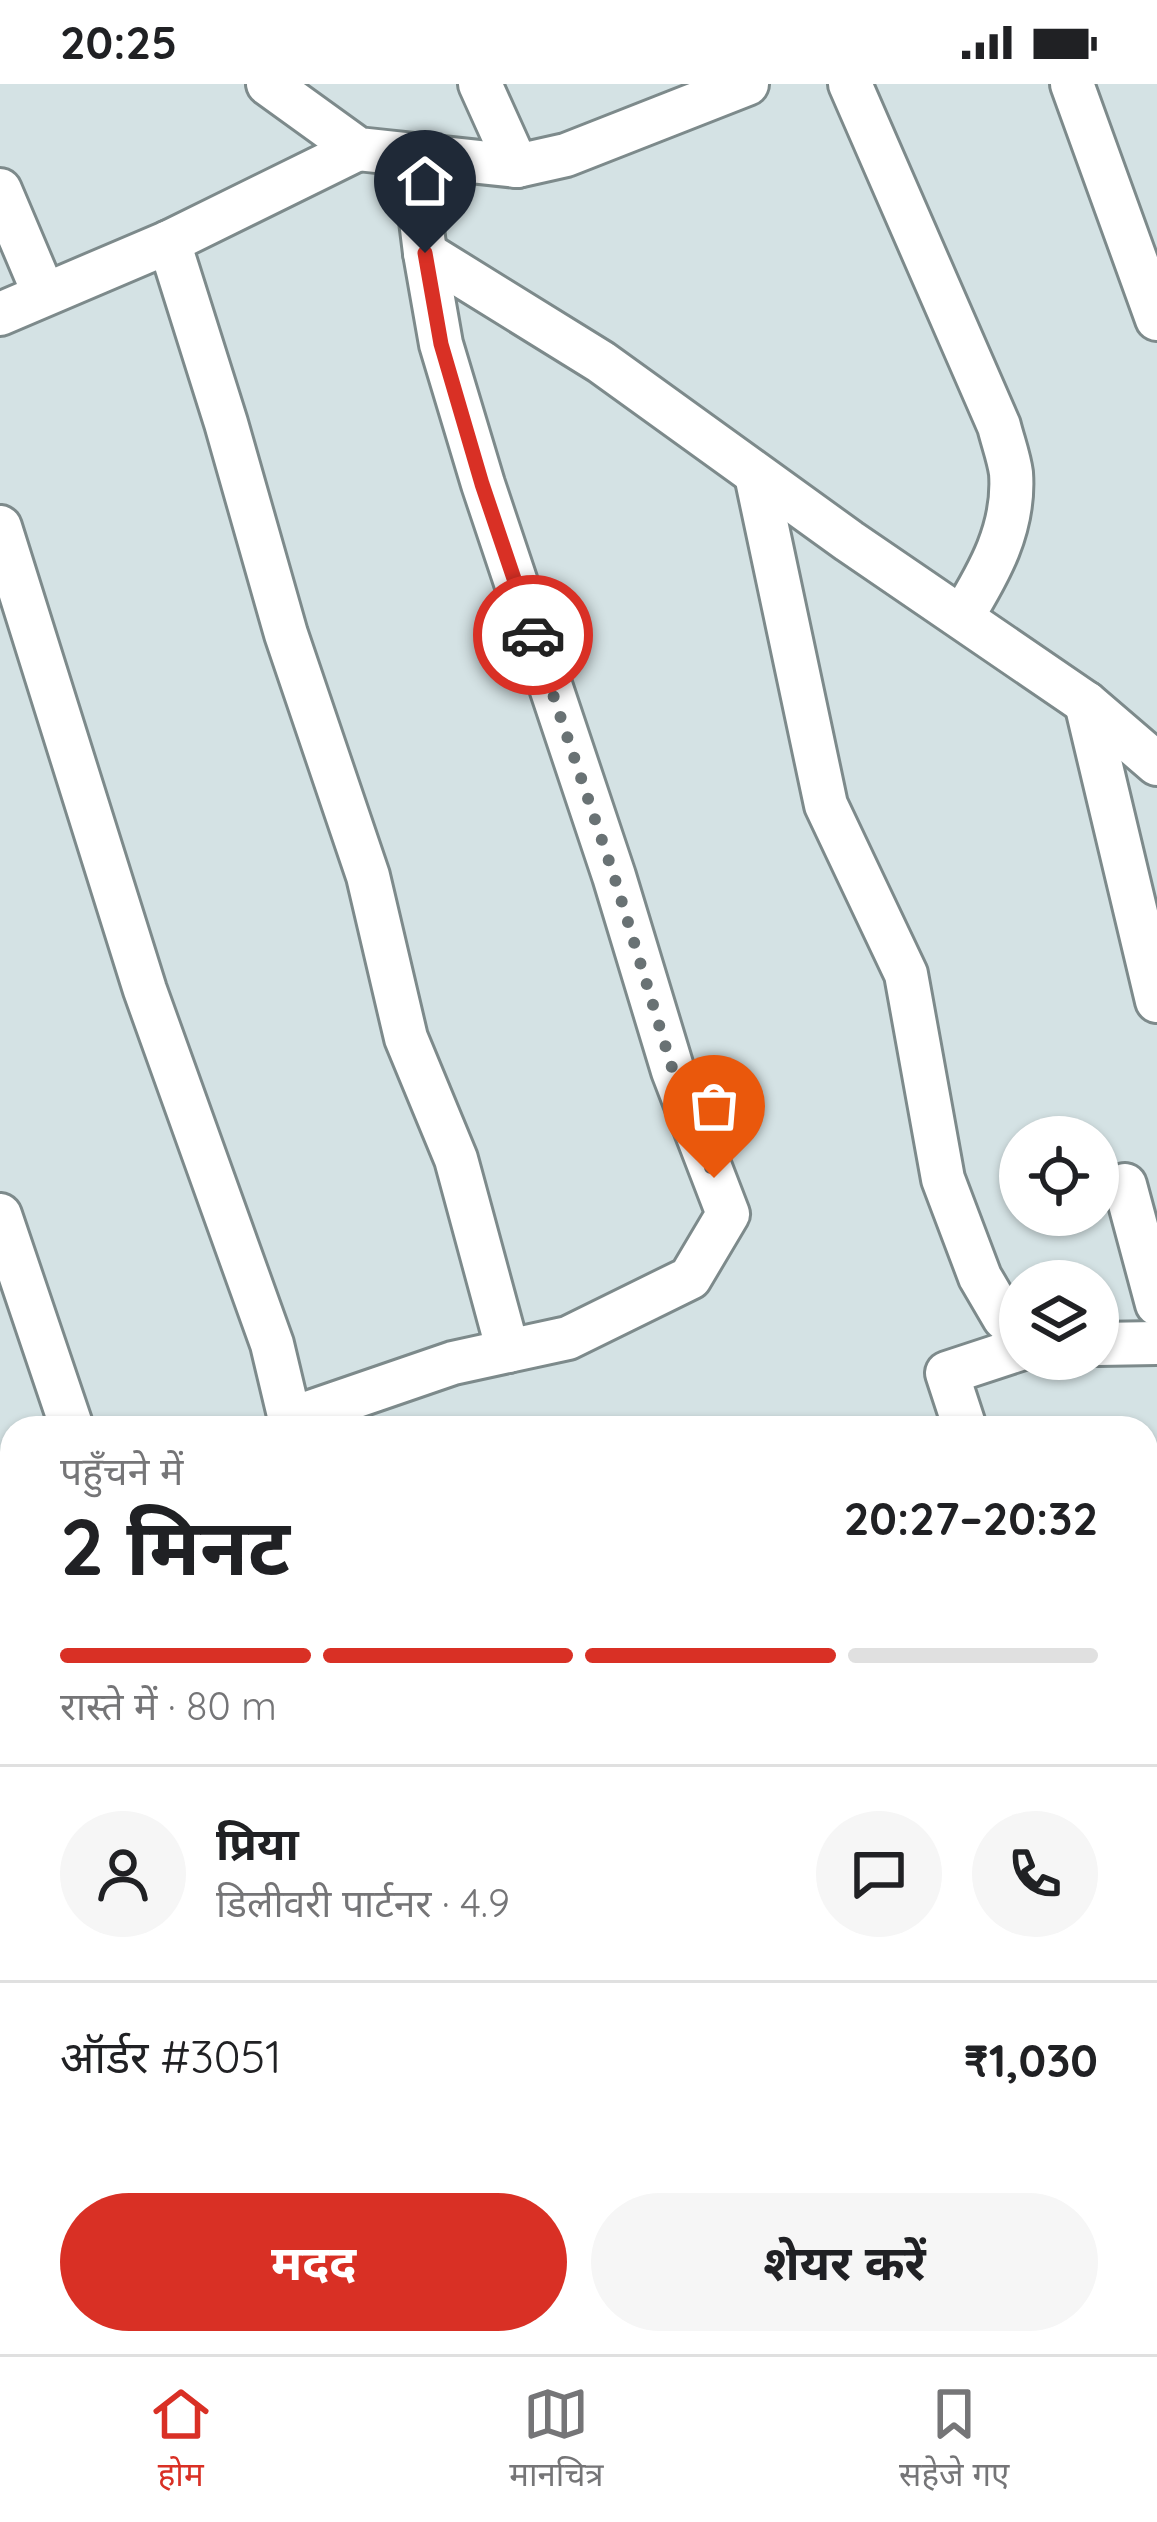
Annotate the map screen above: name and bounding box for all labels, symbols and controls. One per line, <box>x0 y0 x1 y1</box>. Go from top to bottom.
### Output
text: 20:25 <box>60 14 177 70</box>
pin <box>374 130 476 253</box>
icon: home <box>392 148 458 214</box>
courier <box>473 575 593 695</box>
icon: car <box>500 602 566 668</box>
pin <box>663 1055 765 1178</box>
icon: bag <box>681 1073 747 1139</box>
map controls <box>999 1116 1119 1380</box>
button: locate <box>999 1116 1119 1236</box>
button: layers <box>999 1260 1119 1380</box>
text: पहुँचने में <box>60 1446 183 1495</box>
text: 20:27–20:32 <box>844 1490 1098 1546</box>
text: 2 मिनट <box>60 1497 290 1595</box>
text: रास्ते में · 80 m <box>60 1681 277 1730</box>
button: person <box>60 1811 186 1937</box>
button: chat <box>816 1811 942 1937</box>
button: phone <box>972 1811 1098 1937</box>
text: प्रिया <box>216 1815 299 1871</box>
text: डिलीवरी पार्टनर · 4.9 <box>216 1878 510 1927</box>
text: ऑर्डर #3051 <box>60 2028 282 2084</box>
text: ₹1,030 <box>964 2032 1098 2088</box>
button: मदद <box>60 2193 567 2331</box>
button: शेयर करें <box>591 2193 1098 2331</box>
tab: होम <box>148 2381 214 2499</box>
tab: मानचित्र <box>509 2381 604 2499</box>
tab: सहेजे गए <box>899 2381 1009 2499</box>

